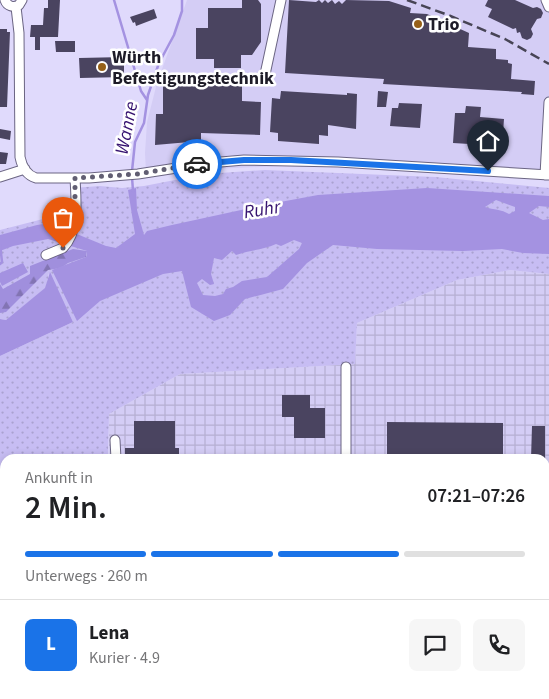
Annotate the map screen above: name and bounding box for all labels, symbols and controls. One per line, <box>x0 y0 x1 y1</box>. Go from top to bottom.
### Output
place label: Trio <box>428 12 459 37</box>
marker: Trio <box>412 18 424 30</box>
place label: Würth Befestigungstechnik <box>112 45 274 91</box>
marker: Würth Befestigungstechnik <box>96 61 108 73</box>
water label: Wanne <box>109 99 145 157</box>
pin <box>467 120 509 171</box>
icon: home <box>474 127 502 155</box>
courier <box>172 139 222 189</box>
icon: car <box>183 150 211 178</box>
water label: Ruhr <box>242 194 284 226</box>
pin <box>42 197 84 248</box>
icon: bag <box>49 204 77 232</box>
text: Ankunft in <box>25 467 93 489</box>
text: 07:21–07:26 <box>427 483 525 510</box>
text: 2 Min. <box>25 485 107 531</box>
text: Unterwegs · 260 m <box>25 565 148 587</box>
button: chat <box>409 619 461 671</box>
button: phone <box>473 619 525 671</box>
text: Lena <box>89 620 129 647</box>
text: L <box>46 631 56 658</box>
text: Kurier · 4.9 <box>89 647 160 669</box>

